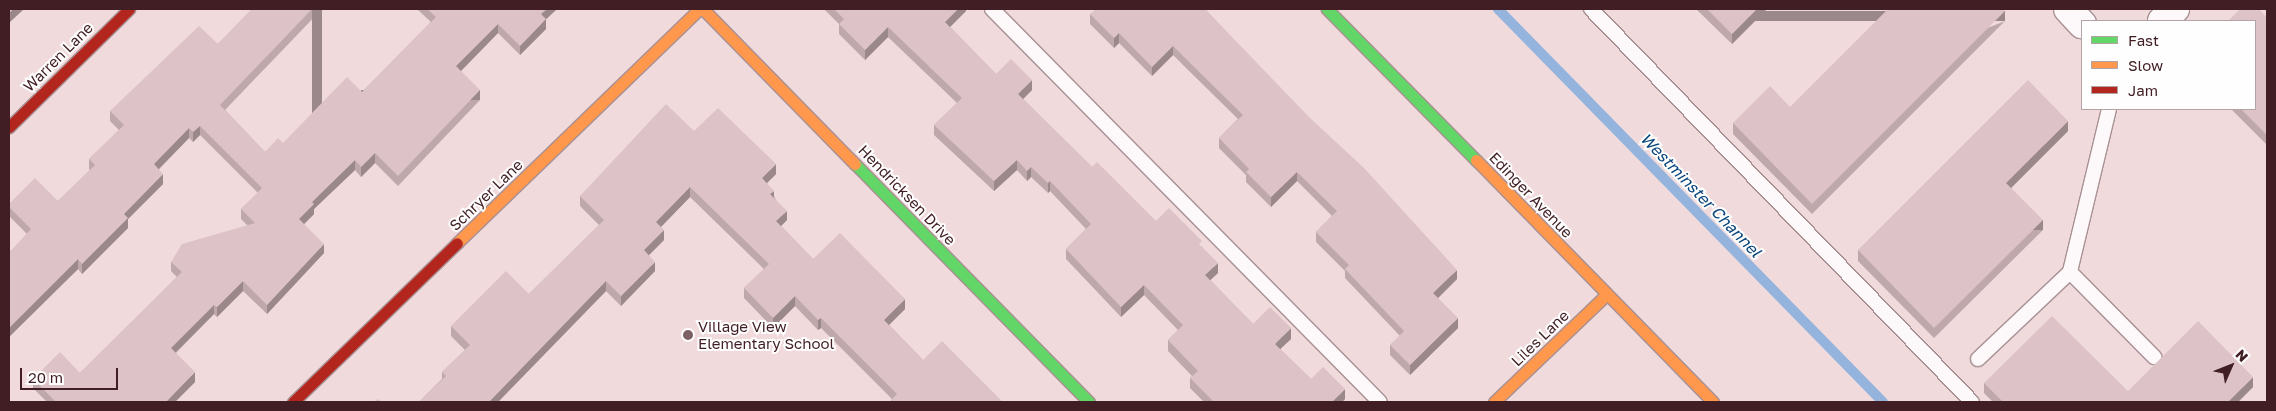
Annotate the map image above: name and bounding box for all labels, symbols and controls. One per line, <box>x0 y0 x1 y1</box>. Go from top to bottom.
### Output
street label: Warren Lane <box>20 19 96 95</box>
legend <box>2081 20 2256 110</box>
text: Fast <box>2128 31 2159 49</box>
text: Slow <box>2128 56 2163 74</box>
text: Jam <box>2128 81 2158 99</box>
water label: Westminster Channel <box>1637 129 1765 261</box>
street label: Hendricksen Drive <box>855 141 959 249</box>
street label: Edinger Avenue <box>1486 148 1576 242</box>
street label: Schryer Lane <box>446 156 526 234</box>
street label: Liles Lane <box>1508 306 1572 370</box>
place label: Village View Elementary School <box>698 317 834 352</box>
marker: Village View Elementary School <box>682 329 694 341</box>
north arrow <box>2206 341 2256 391</box>
text: N <box>2232 345 2252 365</box>
scale bar <box>22 358 120 390</box>
text: 20 m <box>28 368 63 386</box>

